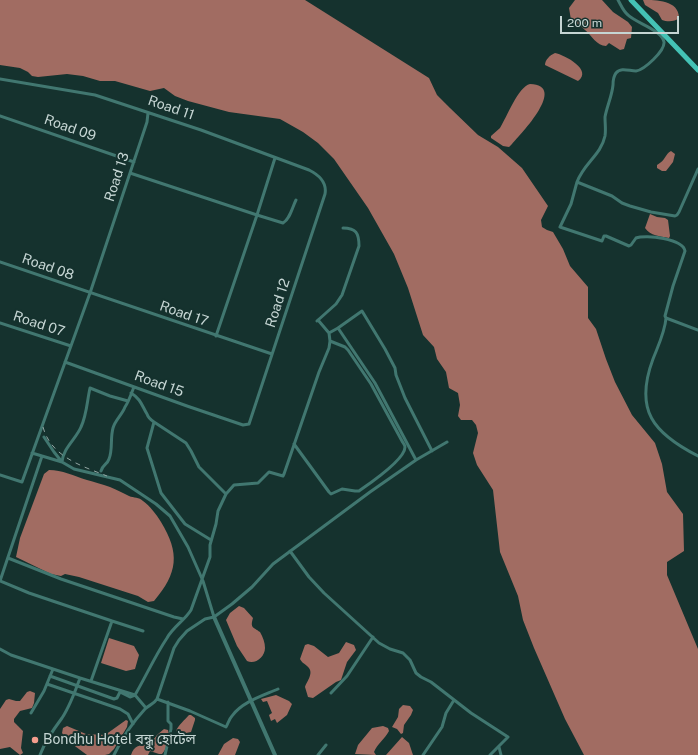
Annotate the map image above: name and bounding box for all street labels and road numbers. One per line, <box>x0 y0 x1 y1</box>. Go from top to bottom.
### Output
street label: Road 11 <box>146 92 196 124</box>
street label: Road 09 <box>42 111 98 145</box>
street label: Road 13 <box>101 150 133 204</box>
street label: Road 08 <box>20 250 76 284</box>
street label: Road 12 <box>262 276 294 330</box>
street label: Road 17 <box>157 298 211 330</box>
street label: Road 07 <box>11 308 67 340</box>
street label: Road 15 <box>132 367 186 401</box>

